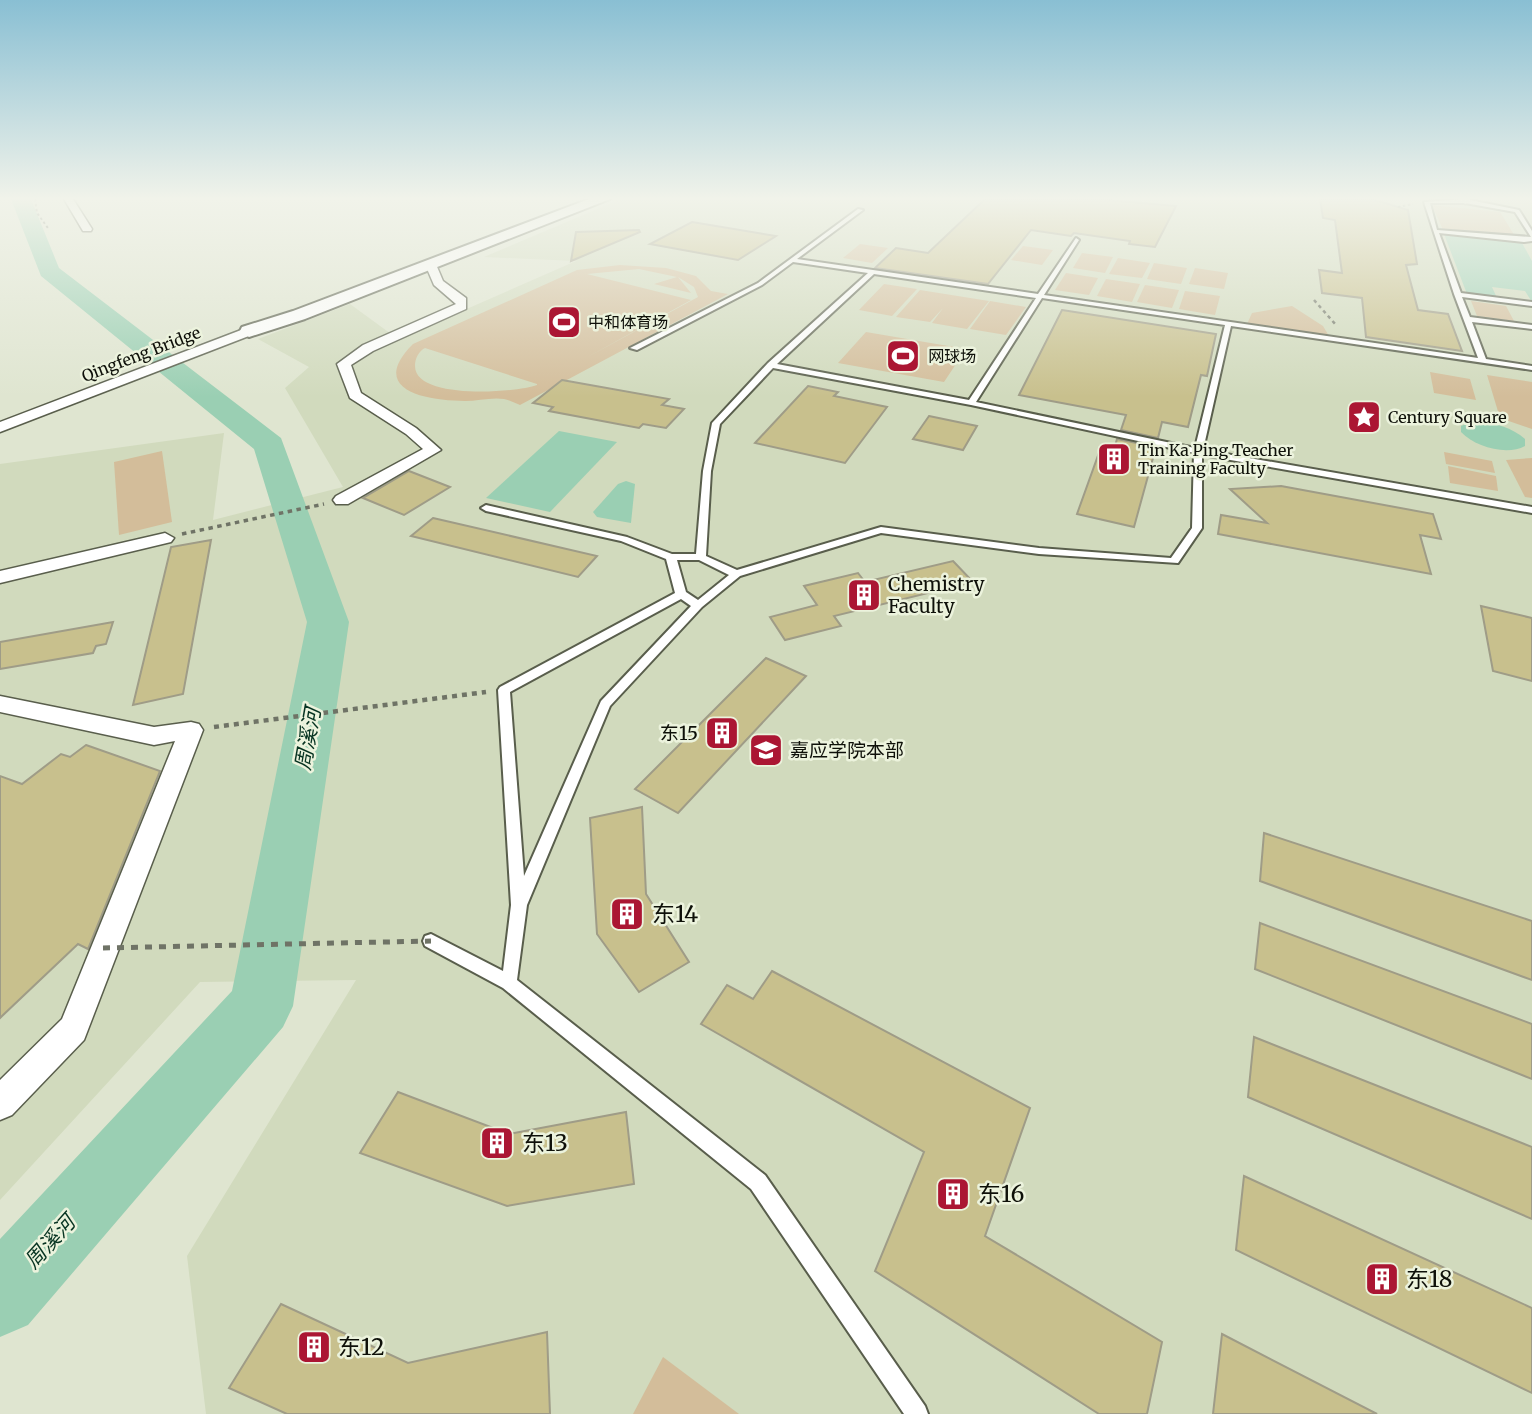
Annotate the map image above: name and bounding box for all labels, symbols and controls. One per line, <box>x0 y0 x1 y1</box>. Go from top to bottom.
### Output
sports icon: 中和体育场 <box>545 303 583 341</box>
place label: 中和体育场 <box>588 312 668 332</box>
street label: Qingfeng Bridge <box>79 322 203 386</box>
sports icon: 网球场 <box>884 337 922 375</box>
place label: 网球场 <box>928 346 976 366</box>
place icon: Century Square <box>1345 398 1383 436</box>
place label: Century Square <box>1388 407 1507 427</box>
building icon: Tin Ka Ping Teacher Training Faculty <box>1095 440 1133 478</box>
place label: Tin Ka Ping Teacher Training Faculty <box>1138 440 1293 478</box>
place label: Chemistry Faculty <box>888 572 985 618</box>
building icon: Chemistry Faculty <box>845 576 883 614</box>
water label: 周溪河 <box>289 702 327 772</box>
building icon: 东15 <box>703 714 741 752</box>
place label: 东15 <box>660 721 698 745</box>
school or university icon: 嘉应学院本部 <box>747 731 785 769</box>
place label: 嘉应学院本部 <box>790 738 904 762</box>
building icon: 东14 <box>608 895 646 933</box>
place label: 东14 <box>652 899 698 928</box>
building icon: 东13 <box>478 1124 516 1162</box>
place label: 东13 <box>522 1128 568 1157</box>
building icon: 东16 <box>934 1175 972 1213</box>
place label: 东16 <box>978 1179 1024 1208</box>
water label: 周溪河 <box>19 1206 83 1274</box>
building icon: 东18 <box>1363 1260 1401 1298</box>
place label: 东18 <box>1406 1264 1452 1293</box>
building icon: 东12 <box>295 1328 333 1366</box>
place label: 东12 <box>338 1332 385 1361</box>

